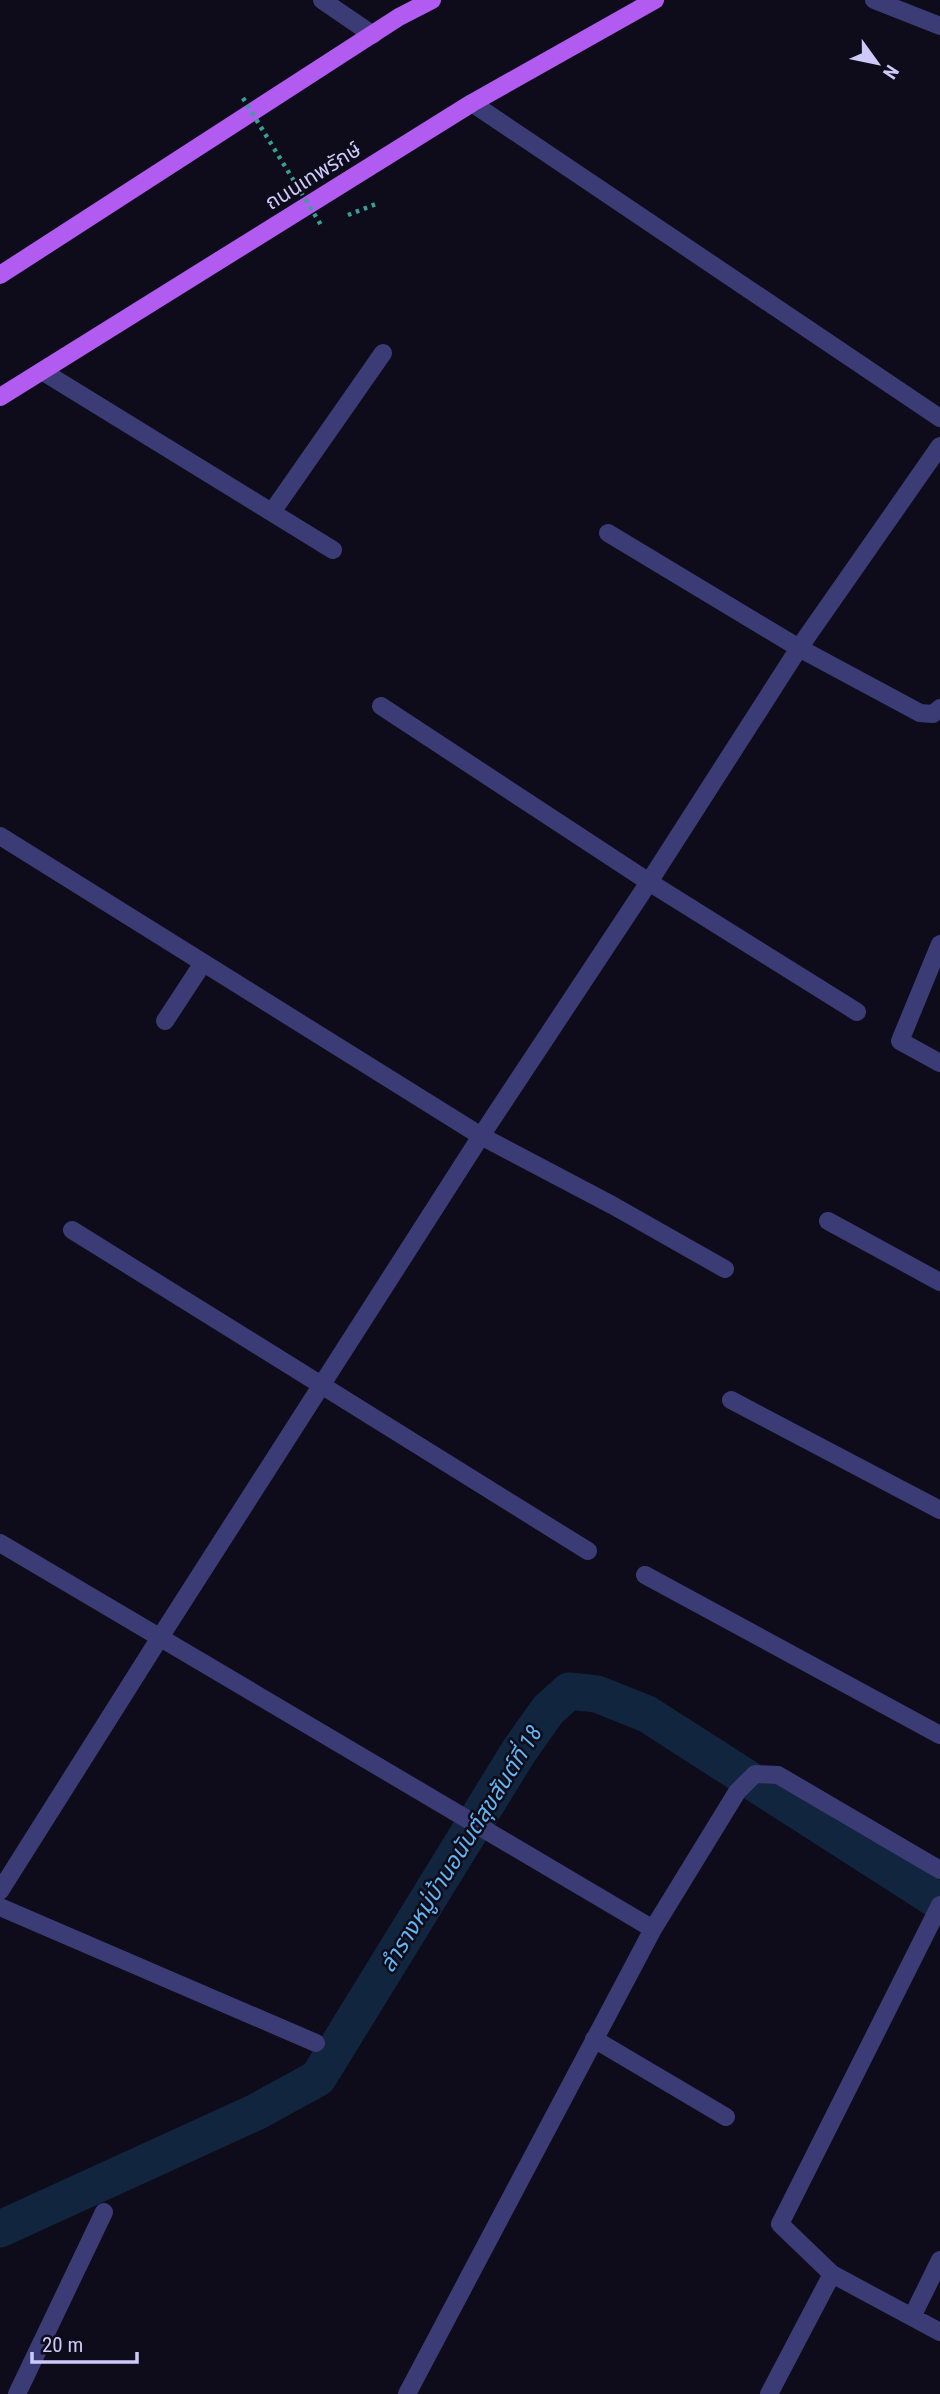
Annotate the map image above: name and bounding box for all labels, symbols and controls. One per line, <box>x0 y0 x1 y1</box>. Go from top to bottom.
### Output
north arrow <box>842 28 912 98</box>
text: N <box>878 61 904 83</box>
street label: ถนนเทพรักษ์ <box>261 137 365 215</box>
water label: ลำรางหมู่บ้านอนันต์สุขสันต์ที่ 18 <box>371 1719 549 1978</box>
scale bar <box>32 2320 136 2364</box>
text: 20 m <box>42 2333 83 2357</box>

